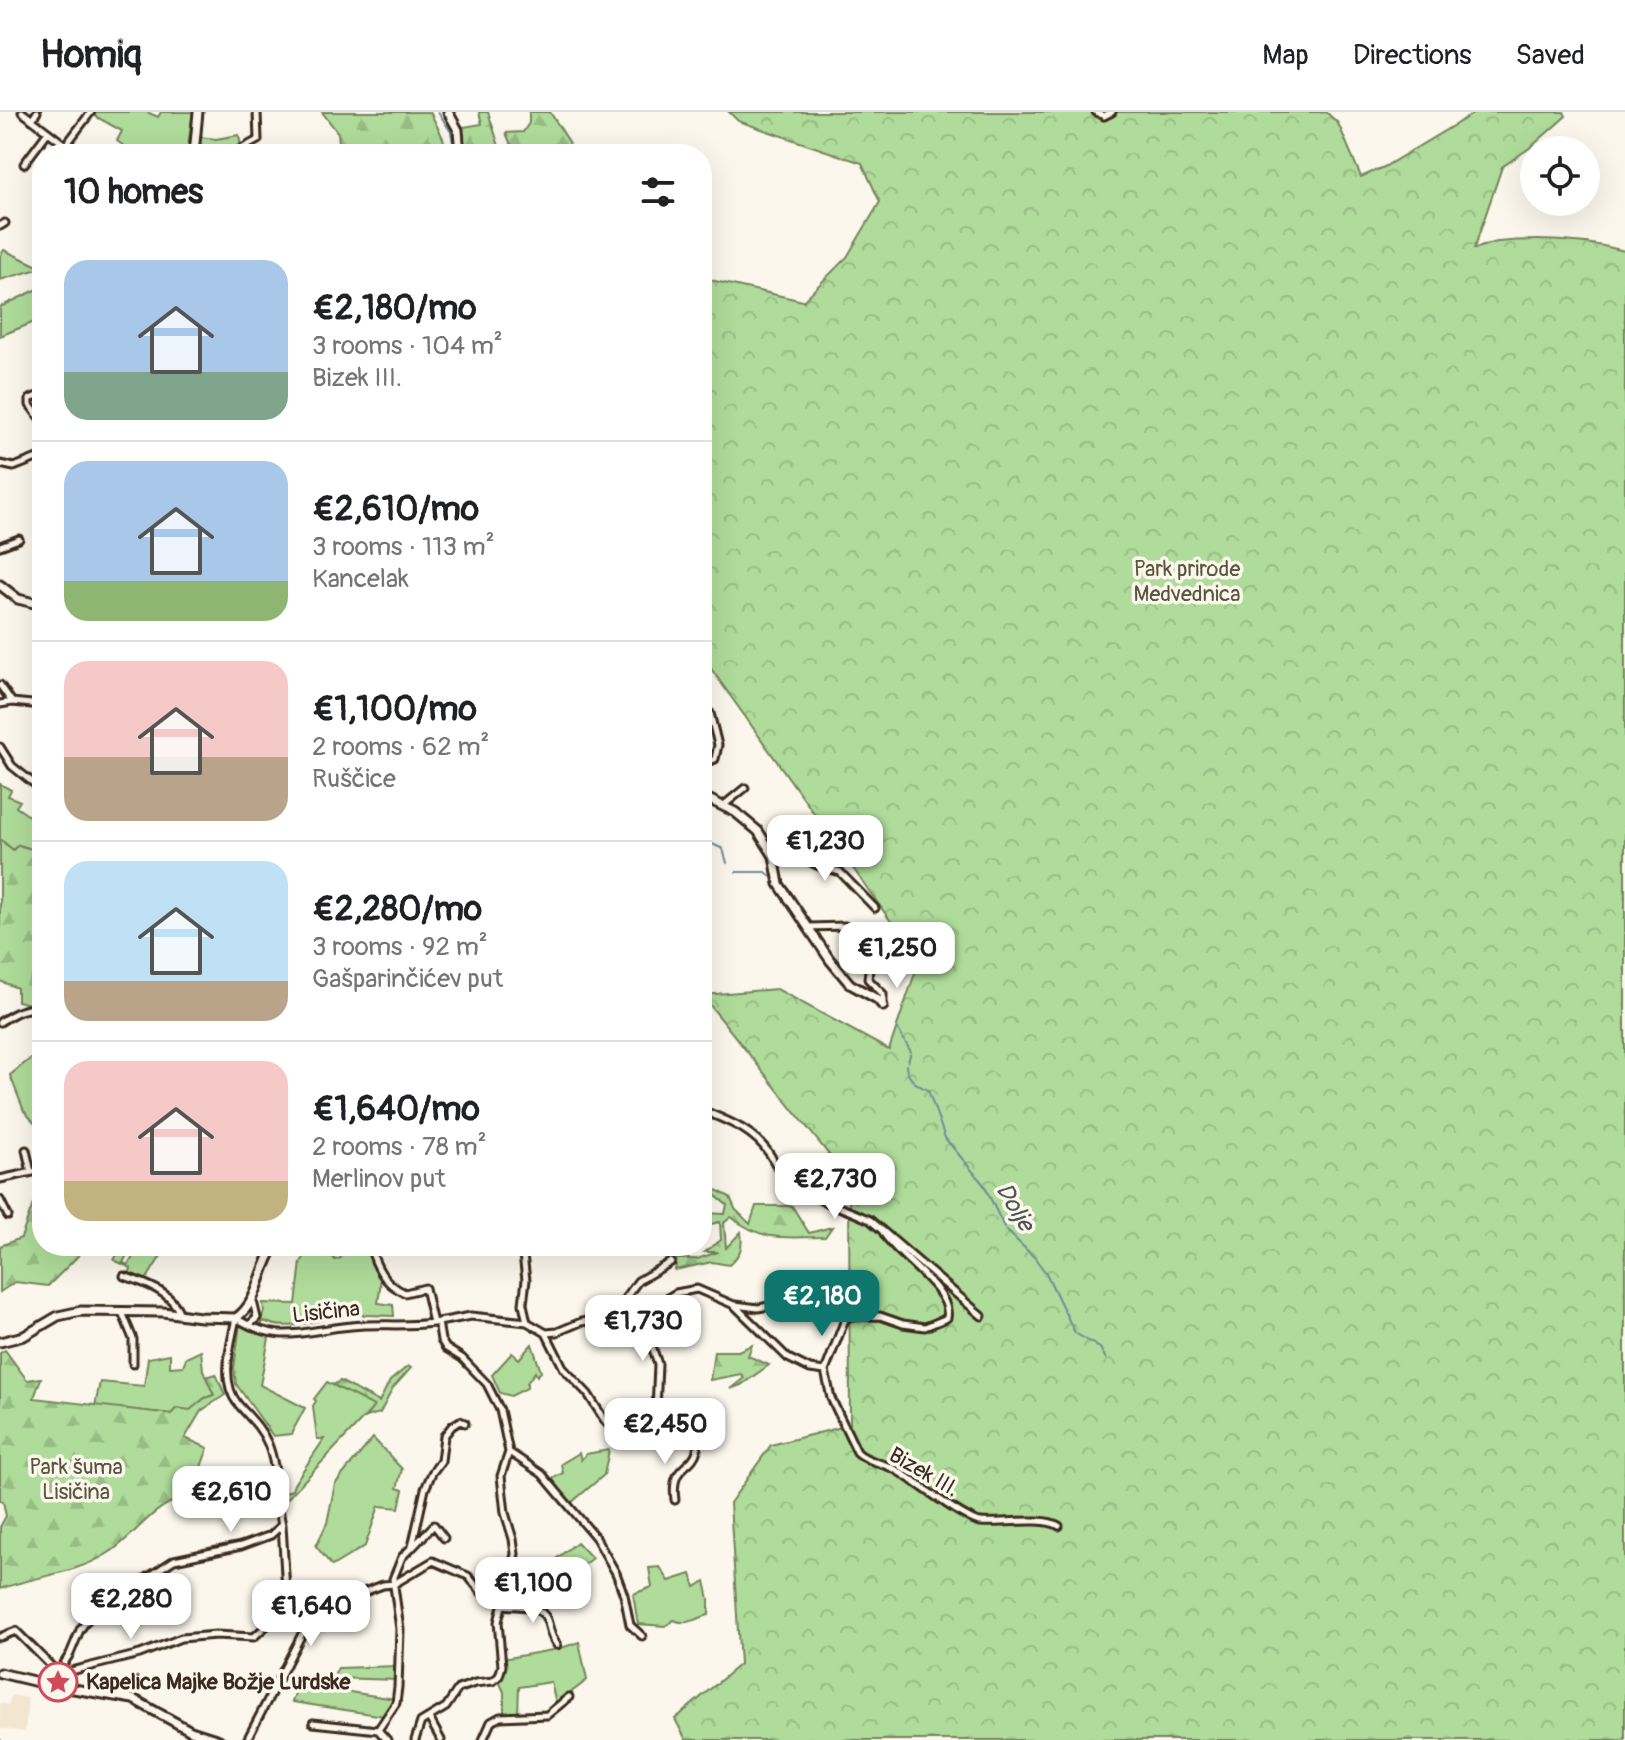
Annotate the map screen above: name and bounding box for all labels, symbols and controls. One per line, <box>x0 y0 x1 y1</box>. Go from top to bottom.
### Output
text: Homiq <box>40 31 142 79</box>
text: Map <box>1262 38 1309 73</box>
text: Directions <box>1353 38 1472 73</box>
text: Saved <box>1516 38 1585 73</box>
map controls <box>1520 136 1600 216</box>
button: locate <box>1520 136 1600 216</box>
icon: filters <box>636 170 680 214</box>
text: 10 homes <box>64 171 203 214</box>
text: €2,180/mo <box>312 287 476 330</box>
icon: home <box>128 292 224 388</box>
text: 3 rooms · 104 m² <box>312 330 503 362</box>
text: Bizek III. <box>312 362 402 394</box>
text: €2,610/mo <box>312 488 479 531</box>
icon: home <box>128 493 224 589</box>
text: 3 rooms · 113 m² <box>312 531 495 563</box>
park label: Park prirode Medvednica <box>1134 555 1240 608</box>
text: Kancelak <box>312 563 409 595</box>
text: €1,100/mo <box>312 688 477 731</box>
icon: home <box>128 693 224 789</box>
text: 2 rooms · 62 m² <box>312 731 489 763</box>
text: Ruščice <box>312 763 396 795</box>
pin: €1,230 <box>760 815 890 883</box>
text: €1,230 <box>785 825 865 857</box>
text: €2,280/mo <box>312 888 482 931</box>
icon: home <box>128 893 224 989</box>
pin: €1,250 <box>832 922 962 990</box>
text: 3 rooms · 92 m² <box>312 931 488 963</box>
text: €1,250 <box>857 932 937 964</box>
text: Gašparinčićev put <box>312 963 503 995</box>
text: €1,640/mo <box>312 1088 480 1131</box>
icon: home <box>128 1093 224 1189</box>
text: 2 rooms · 78 m² <box>312 1131 487 1163</box>
pin: €2,730 <box>770 1153 900 1221</box>
text: Merlinov put <box>312 1163 446 1195</box>
text: €2,730 <box>793 1163 877 1195</box>
water label: Dolje <box>989 1178 1042 1238</box>
pin: €2,180 <box>757 1270 887 1338</box>
text: €2,180 <box>782 1280 862 1312</box>
street label: Lisičina <box>291 1295 361 1329</box>
pin: €1,730 <box>578 1295 708 1363</box>
text: €1,730 <box>603 1305 683 1337</box>
pin: €2,450 <box>600 1398 730 1466</box>
text: €2,450 <box>622 1408 708 1440</box>
street label: Bizek III. <box>884 1441 964 1503</box>
park label: Park šuma Lisičina <box>29 1453 123 1506</box>
pin: €2,610 <box>166 1466 296 1534</box>
text: €2,610 <box>190 1476 272 1508</box>
pin: €1,100 <box>468 1557 598 1625</box>
text: €1,100 <box>493 1567 573 1599</box>
pin: €2,280 <box>66 1573 196 1641</box>
pin: €1,640 <box>246 1580 376 1648</box>
text: €2,280 <box>89 1583 173 1615</box>
text: €1,640 <box>270 1590 352 1622</box>
place icon: Kapelica Majke Božje Lurdske <box>37 1661 79 1703</box>
place label: Kapelica Majke Božje Lurdske <box>86 1668 352 1696</box>

